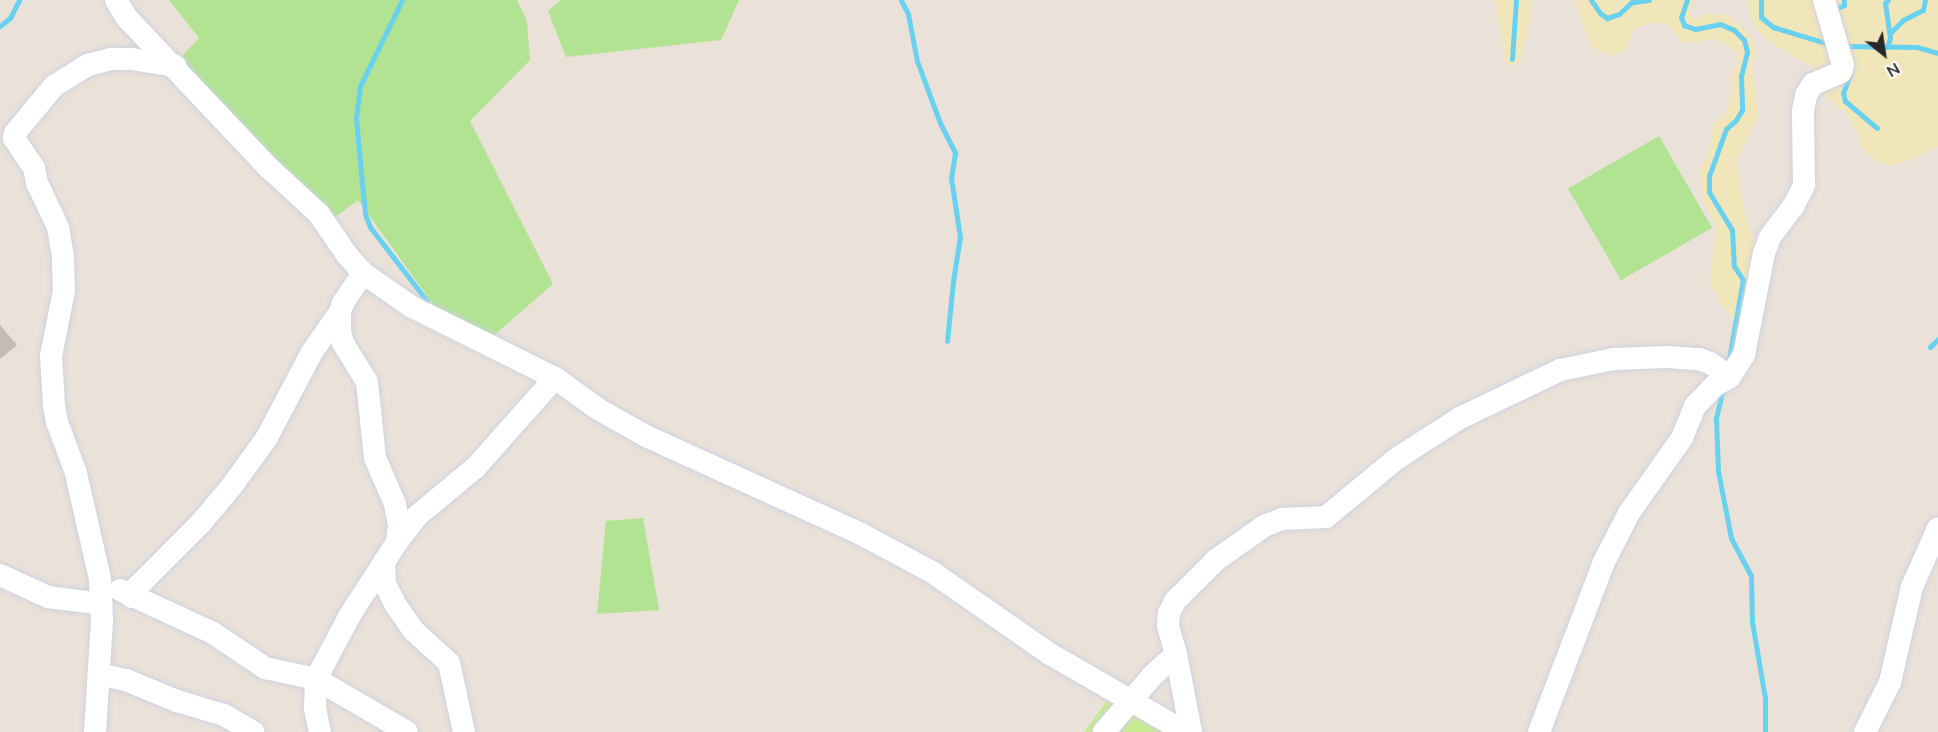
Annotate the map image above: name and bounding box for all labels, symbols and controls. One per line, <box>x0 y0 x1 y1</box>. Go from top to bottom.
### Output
north arrow <box>1854 24 1914 84</box>
text: N <box>1882 57 1904 82</box>

